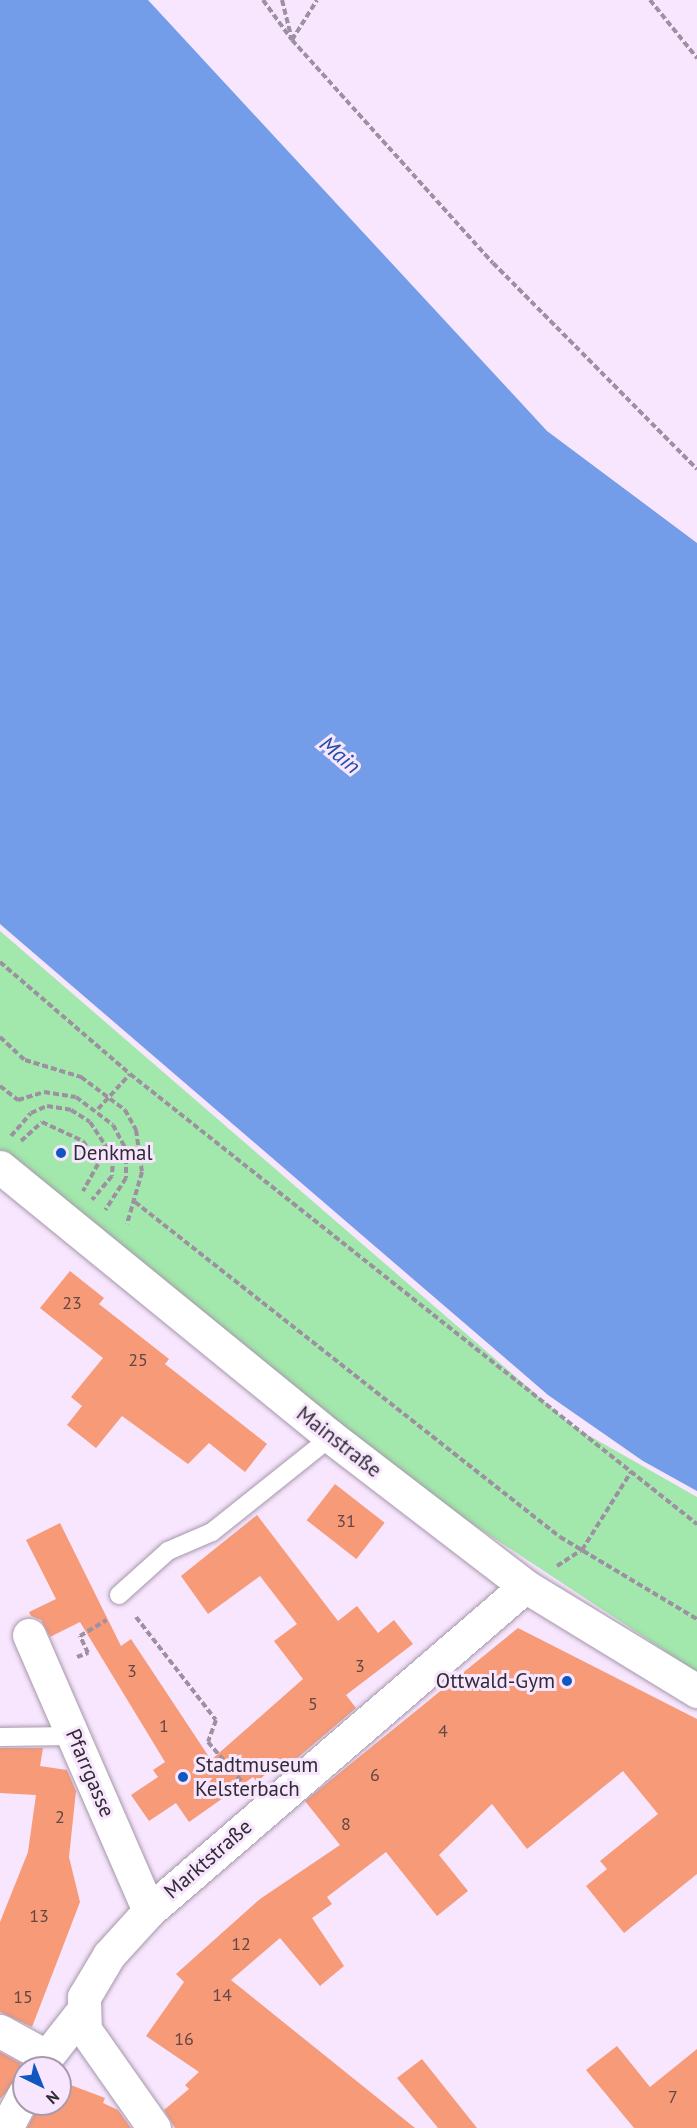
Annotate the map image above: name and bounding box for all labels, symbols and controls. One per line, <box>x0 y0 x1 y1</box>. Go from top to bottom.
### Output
water label: Main <box>314 731 366 779</box>
place label: Denkmal <box>73 1140 153 1166</box>
marker: Denkmal <box>54 1146 68 1160</box>
house number: 23 <box>62 1292 82 1314</box>
house number: 25 <box>128 1349 148 1371</box>
street label: Mainstraße <box>292 1401 386 1483</box>
house number: 31 <box>336 1510 356 1532</box>
house number: 3 <box>355 1655 365 1677</box>
house number: 3 <box>127 1660 137 1682</box>
place label: Ottwald-Gym <box>436 1668 555 1694</box>
marker: Ottwald-Gym <box>560 1674 574 1688</box>
house number: 5 <box>308 1693 318 1715</box>
house number: 1 <box>159 1715 169 1737</box>
house number: 4 <box>438 1720 448 1742</box>
street label: Pfarrgasse <box>60 1725 120 1821</box>
place label: Stadtmuseum Kelsterbach <box>195 1752 318 1802</box>
house number: 6 <box>370 1764 380 1786</box>
marker: Stadtmuseum Kelsterbach <box>176 1770 190 1784</box>
house number: 2 <box>55 1806 65 1828</box>
house number: 8 <box>341 1813 351 1835</box>
street label: Marktstraße <box>159 1814 257 1904</box>
house number: 13 <box>29 1905 49 1927</box>
house number: 12 <box>231 1933 251 1955</box>
house number: 14 <box>212 1984 232 2006</box>
house number: 15 <box>13 1986 33 2008</box>
house number: 16 <box>174 2028 194 2050</box>
north arrow <box>12 2056 72 2116</box>
house number: 7 <box>668 2086 678 2108</box>
text: N <box>42 2087 64 2109</box>

